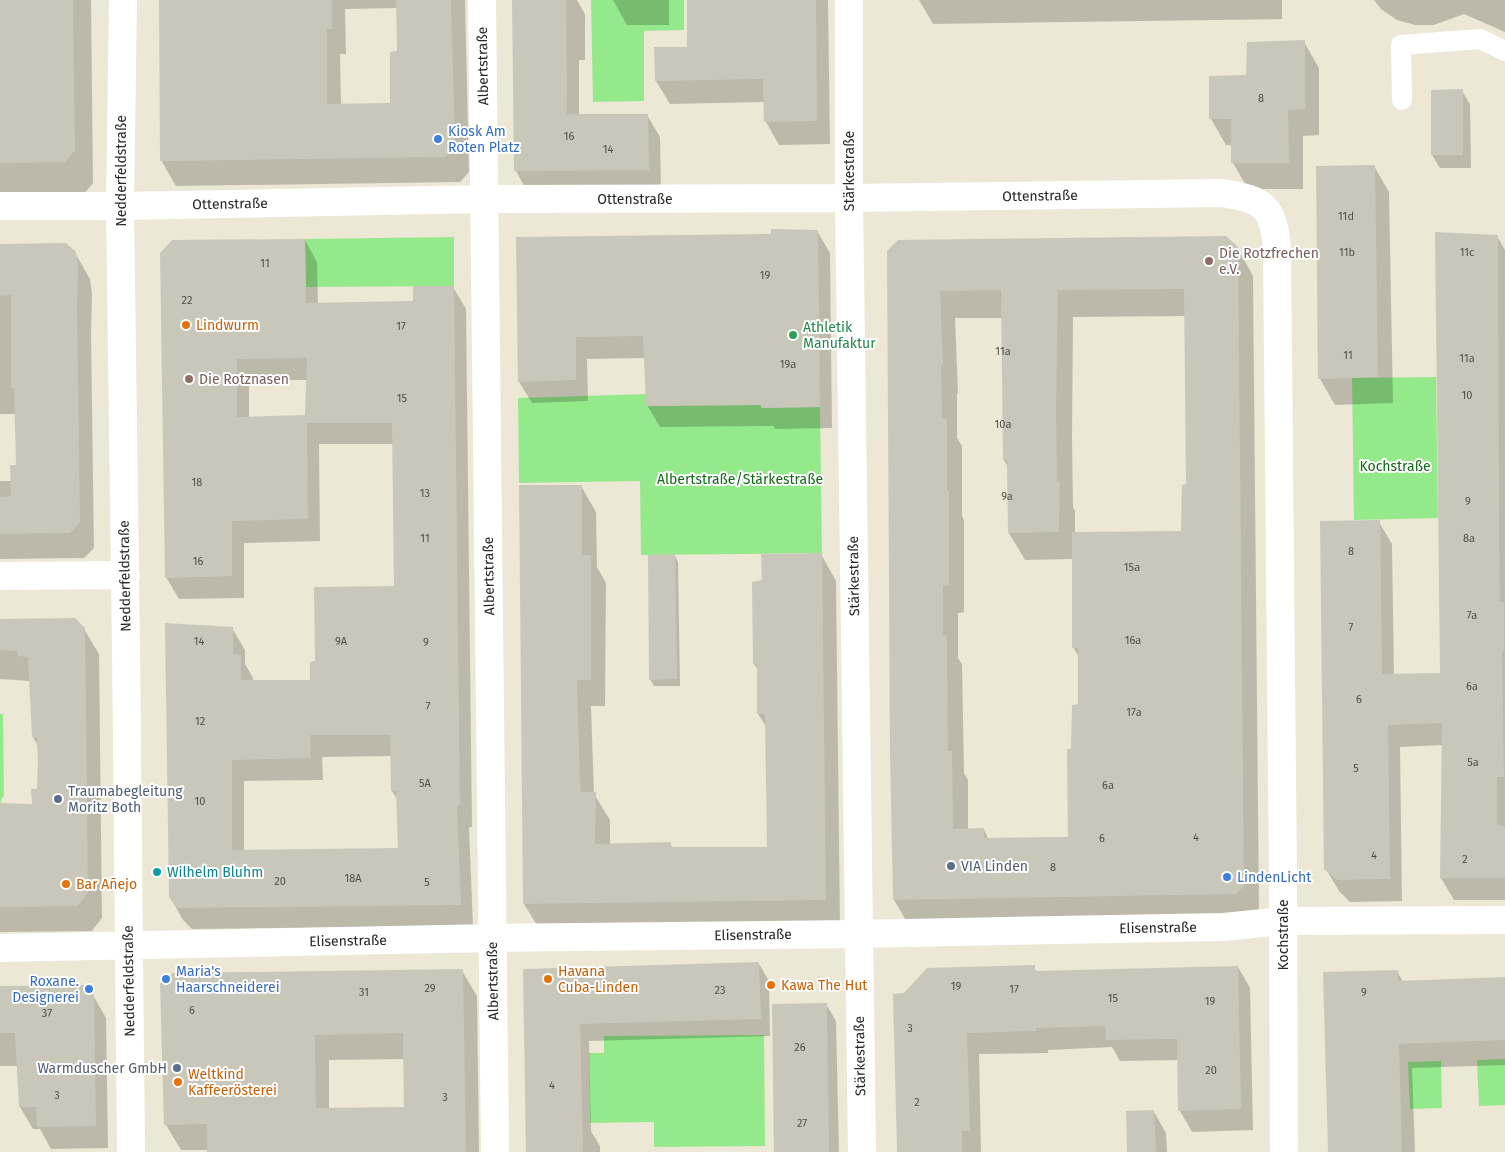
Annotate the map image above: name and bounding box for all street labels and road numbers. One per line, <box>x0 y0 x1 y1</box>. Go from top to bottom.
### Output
street label: Albertstraße <box>474 27 492 105</box>
street label: Nedderfeldstraße <box>113 115 130 227</box>
street label: Stärkestraße <box>841 131 858 211</box>
street label: Ottenstraße <box>1002 187 1078 205</box>
street label: Ottenstraße <box>597 191 673 208</box>
street label: Ottenstraße <box>192 195 268 213</box>
street label: Nedderfeldstraße <box>116 520 134 632</box>
street label: Stärkestraße <box>845 536 863 616</box>
street label: Albertstraße <box>480 537 498 615</box>
street label: Kochstraße <box>1275 899 1292 971</box>
street label: Elisenstraße <box>1119 919 1197 937</box>
street label: Nedderfeldstraße <box>120 925 138 1037</box>
street label: Elisenstraße <box>714 926 792 944</box>
street label: Elisenstraße <box>309 932 387 950</box>
street label: Albertstraße <box>484 942 502 1020</box>
street label: Stärkestraße <box>851 1016 869 1096</box>

